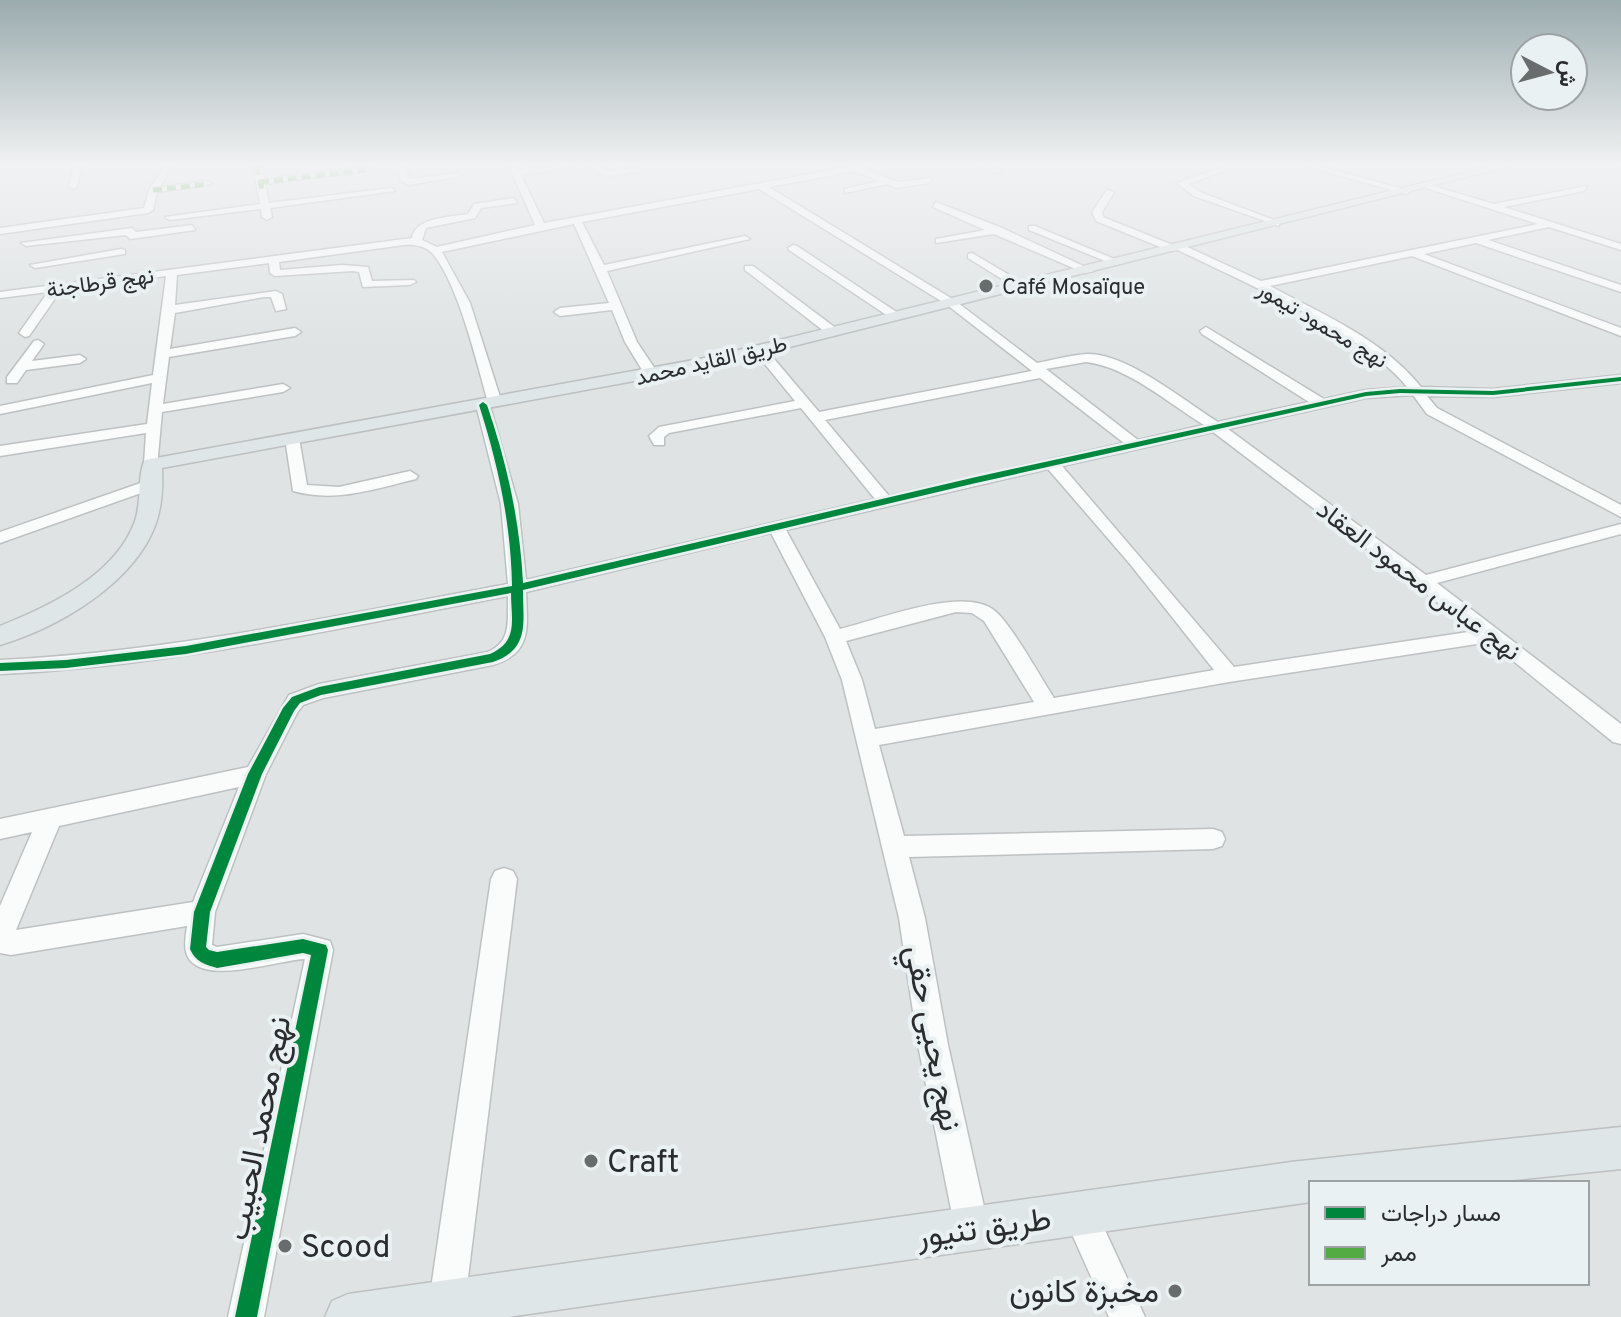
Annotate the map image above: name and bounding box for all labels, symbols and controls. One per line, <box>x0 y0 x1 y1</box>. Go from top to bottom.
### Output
north arrow <box>1509 32 1589 112</box>
text: ش <box>1552 59 1581 88</box>
street label: نهج قرطاجنة <box>45 264 156 305</box>
place label: Café Mosaïque <box>1002 275 1145 302</box>
street label: نهج محمود تيمور <box>1251 276 1392 376</box>
marker: Café Mosaïque <box>977 277 995 295</box>
street label: طريق القايد محمد <box>633 332 790 393</box>
street label: نهج عباس محمود العقاد <box>1309 494 1526 670</box>
street label: نهج يحيى حقي <box>890 942 969 1136</box>
street label: نهج محمد الحبيب <box>220 1013 302 1244</box>
place label: Craft <box>607 1144 679 1184</box>
marker: Craft <box>582 1152 600 1170</box>
legend <box>1309 1181 1589 1285</box>
text: مسار دراجات <box>1381 1200 1501 1230</box>
street label: طريق تنيور <box>914 1201 1054 1259</box>
place label: Scood <box>301 1229 391 1269</box>
marker: Scood <box>276 1237 294 1255</box>
text: ممر <box>1380 1240 1417 1270</box>
place label: مخبزة كانون <box>1009 1274 1159 1314</box>
marker: مخبزة كانون <box>1166 1282 1184 1300</box>

